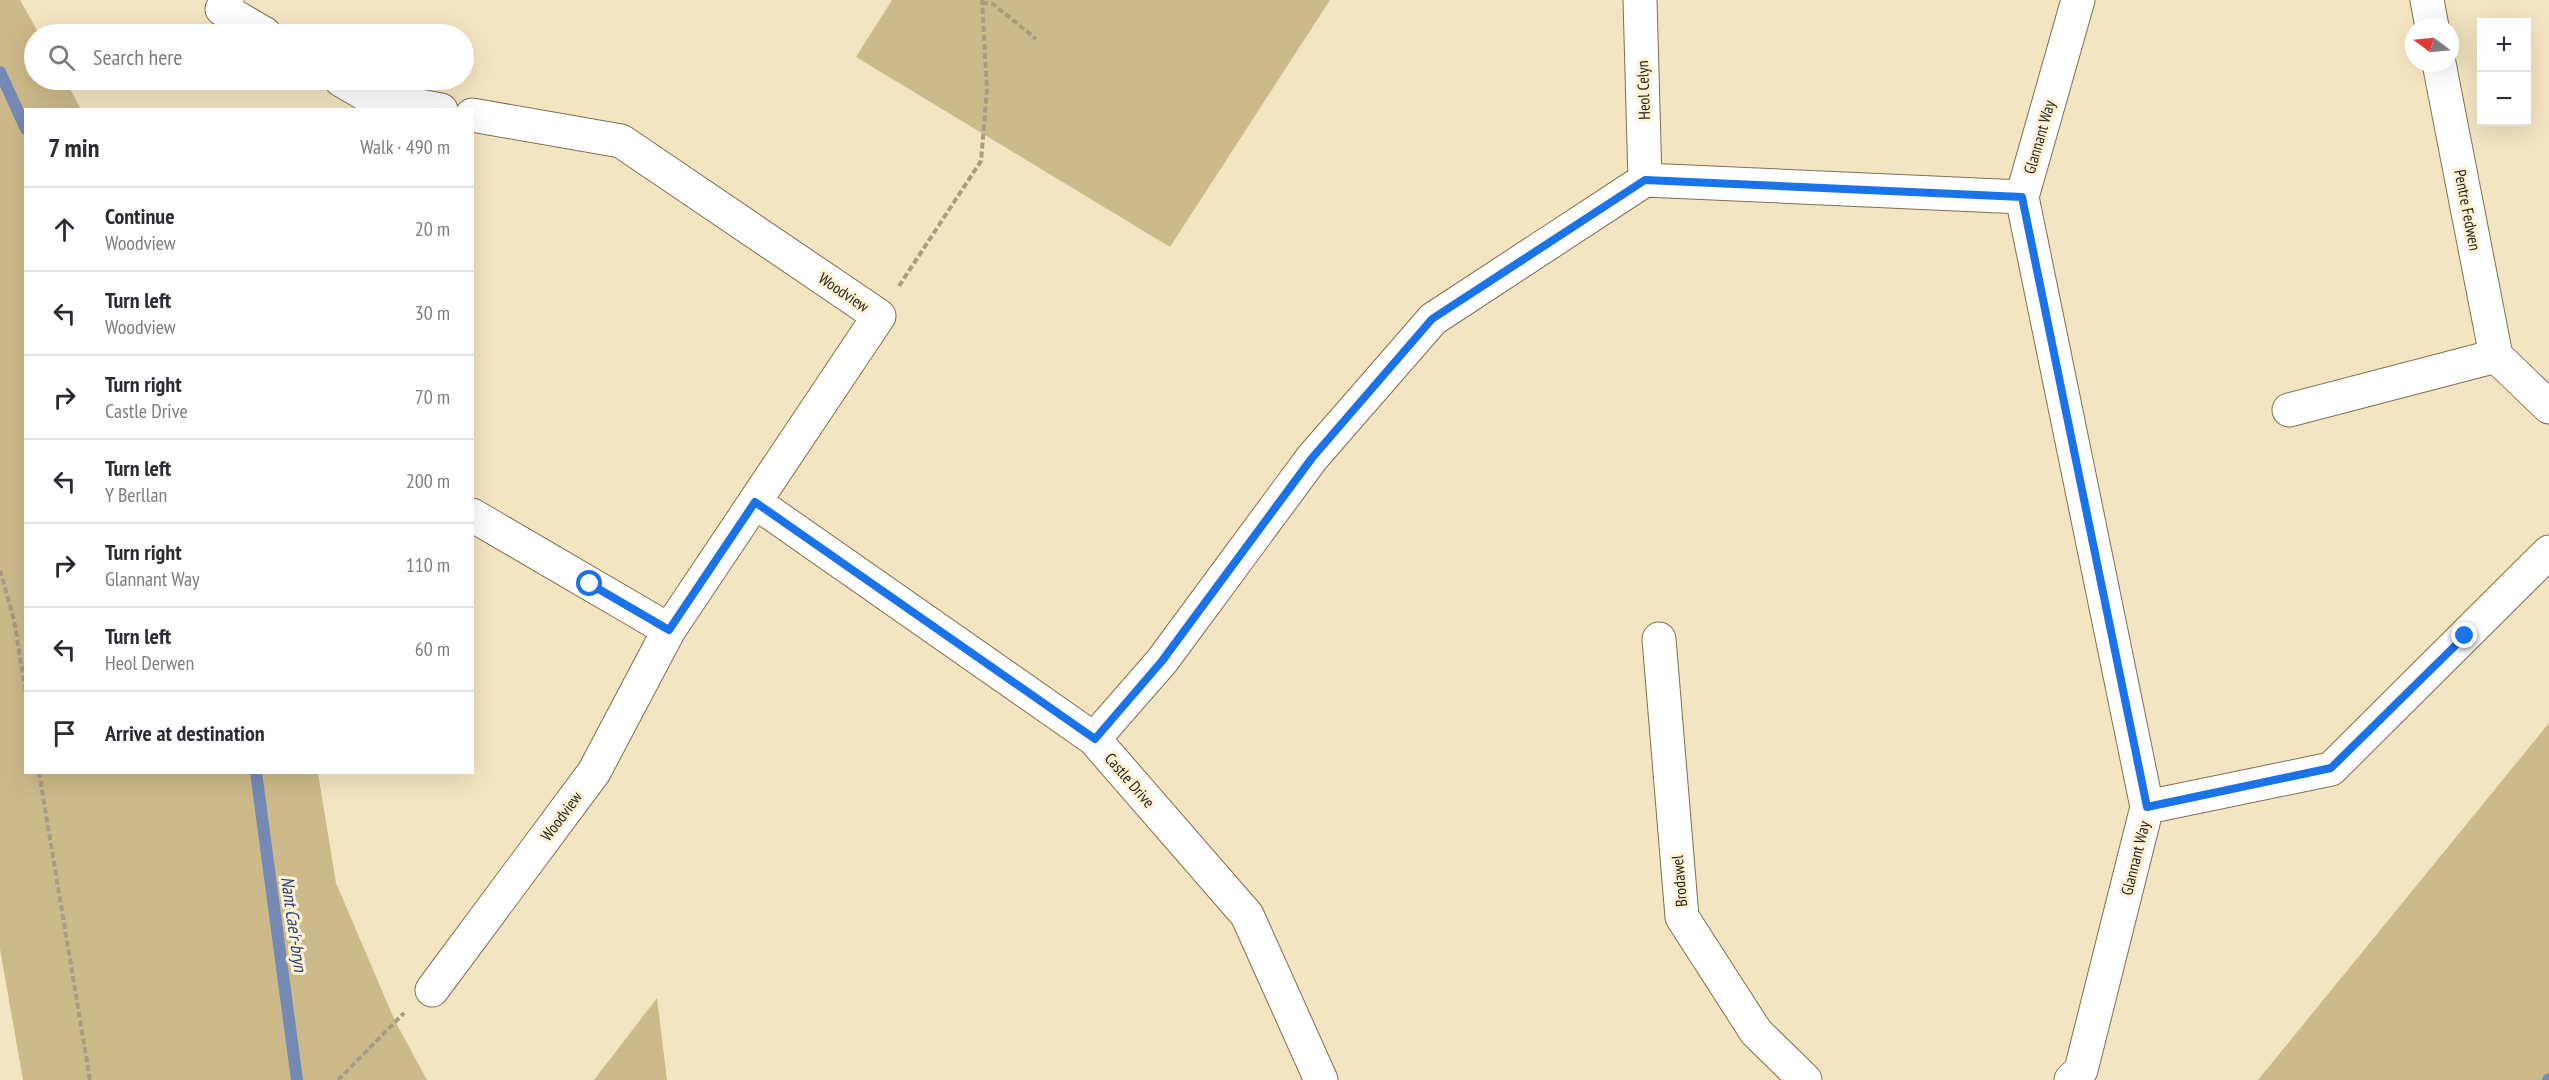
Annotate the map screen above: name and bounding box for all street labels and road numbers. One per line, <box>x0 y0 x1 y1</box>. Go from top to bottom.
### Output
street label: Heol Celyn <box>1632 60 1654 120</box>
street label: Glannant Way <box>2019 98 2059 176</box>
street label: Pentre Fedwen <box>2450 168 2486 252</box>
street label: Woodview <box>815 268 873 316</box>
street label: Castle Drive <box>1101 748 1159 812</box>
street label: Woodview <box>536 787 586 845</box>
street label: Glannant Way <box>2116 819 2154 897</box>
street label: Brodawel <box>1667 854 1691 908</box>

